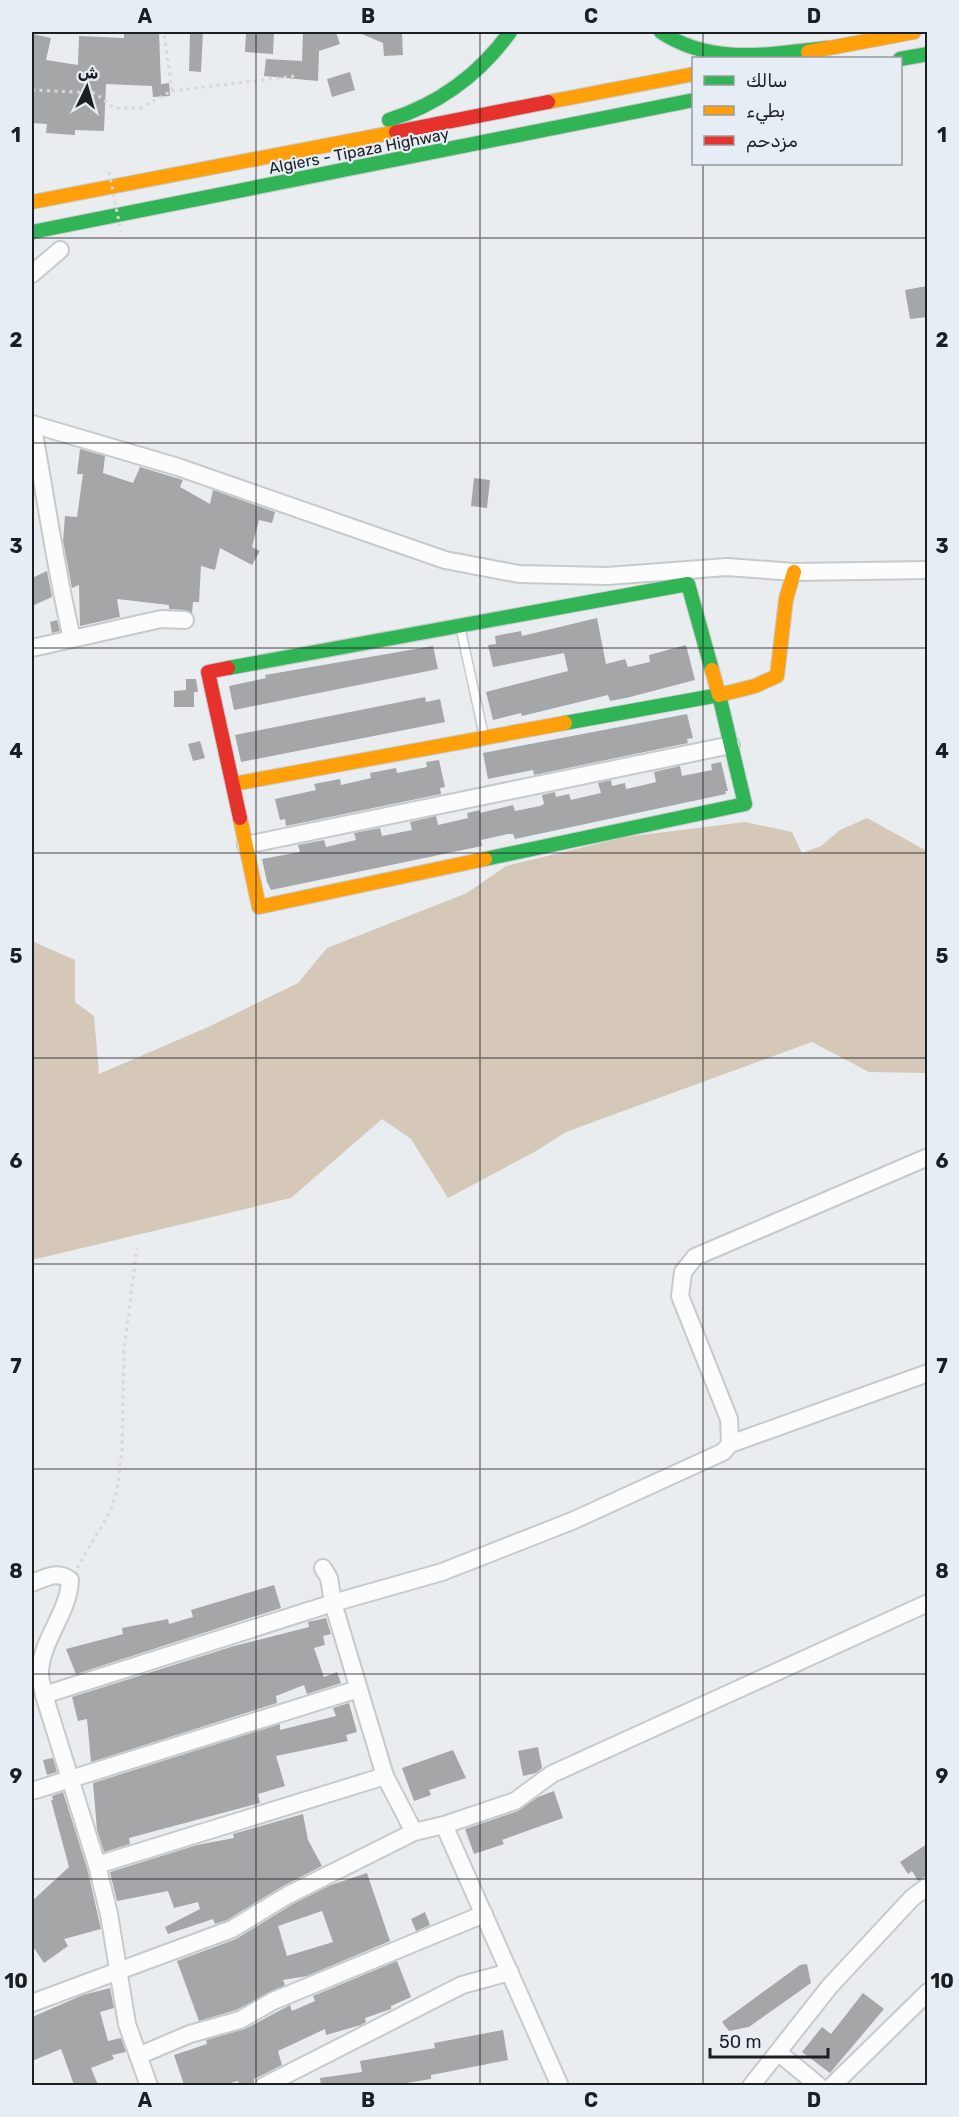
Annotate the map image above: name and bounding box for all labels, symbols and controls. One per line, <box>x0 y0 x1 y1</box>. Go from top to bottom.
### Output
text: A <box>138 4 153 28</box>
text: B <box>361 4 375 28</box>
text: C <box>584 4 598 28</box>
text: D <box>807 4 821 28</box>
north arrow <box>57 57 117 117</box>
legend <box>692 57 902 165</box>
text: ش <box>77 62 99 83</box>
text: سالك <box>746 70 787 92</box>
text: بطيء <box>746 100 785 124</box>
text: 1 <box>11 123 21 147</box>
text: 1 <box>937 123 947 147</box>
street label: Algiers - Tipaza Highway <box>267 124 451 178</box>
text: مزدحم <box>746 130 798 153</box>
text: 2 <box>10 328 23 352</box>
text: 2 <box>936 328 949 352</box>
text: 3 <box>9 534 23 558</box>
text: 3 <box>935 534 949 558</box>
text: 4 <box>9 739 23 763</box>
text: 4 <box>935 739 949 763</box>
text: 5 <box>10 944 23 968</box>
text: 5 <box>936 944 949 968</box>
text: 6 <box>9 1149 23 1173</box>
text: 6 <box>935 1149 949 1173</box>
text: 7 <box>10 1354 22 1378</box>
text: 7 <box>936 1354 948 1378</box>
text: 8 <box>9 1559 23 1583</box>
text: 8 <box>935 1559 949 1583</box>
text: 9 <box>10 1764 23 1788</box>
text: 9 <box>936 1764 949 1788</box>
text: 10 <box>4 1969 28 1993</box>
text: 10 <box>930 1969 954 1993</box>
scale bar <box>710 2021 828 2059</box>
text: 50 m <box>719 2031 762 2053</box>
text: A <box>138 2088 153 2112</box>
text: B <box>361 2088 375 2112</box>
text: C <box>584 2088 598 2112</box>
text: D <box>807 2088 821 2112</box>

